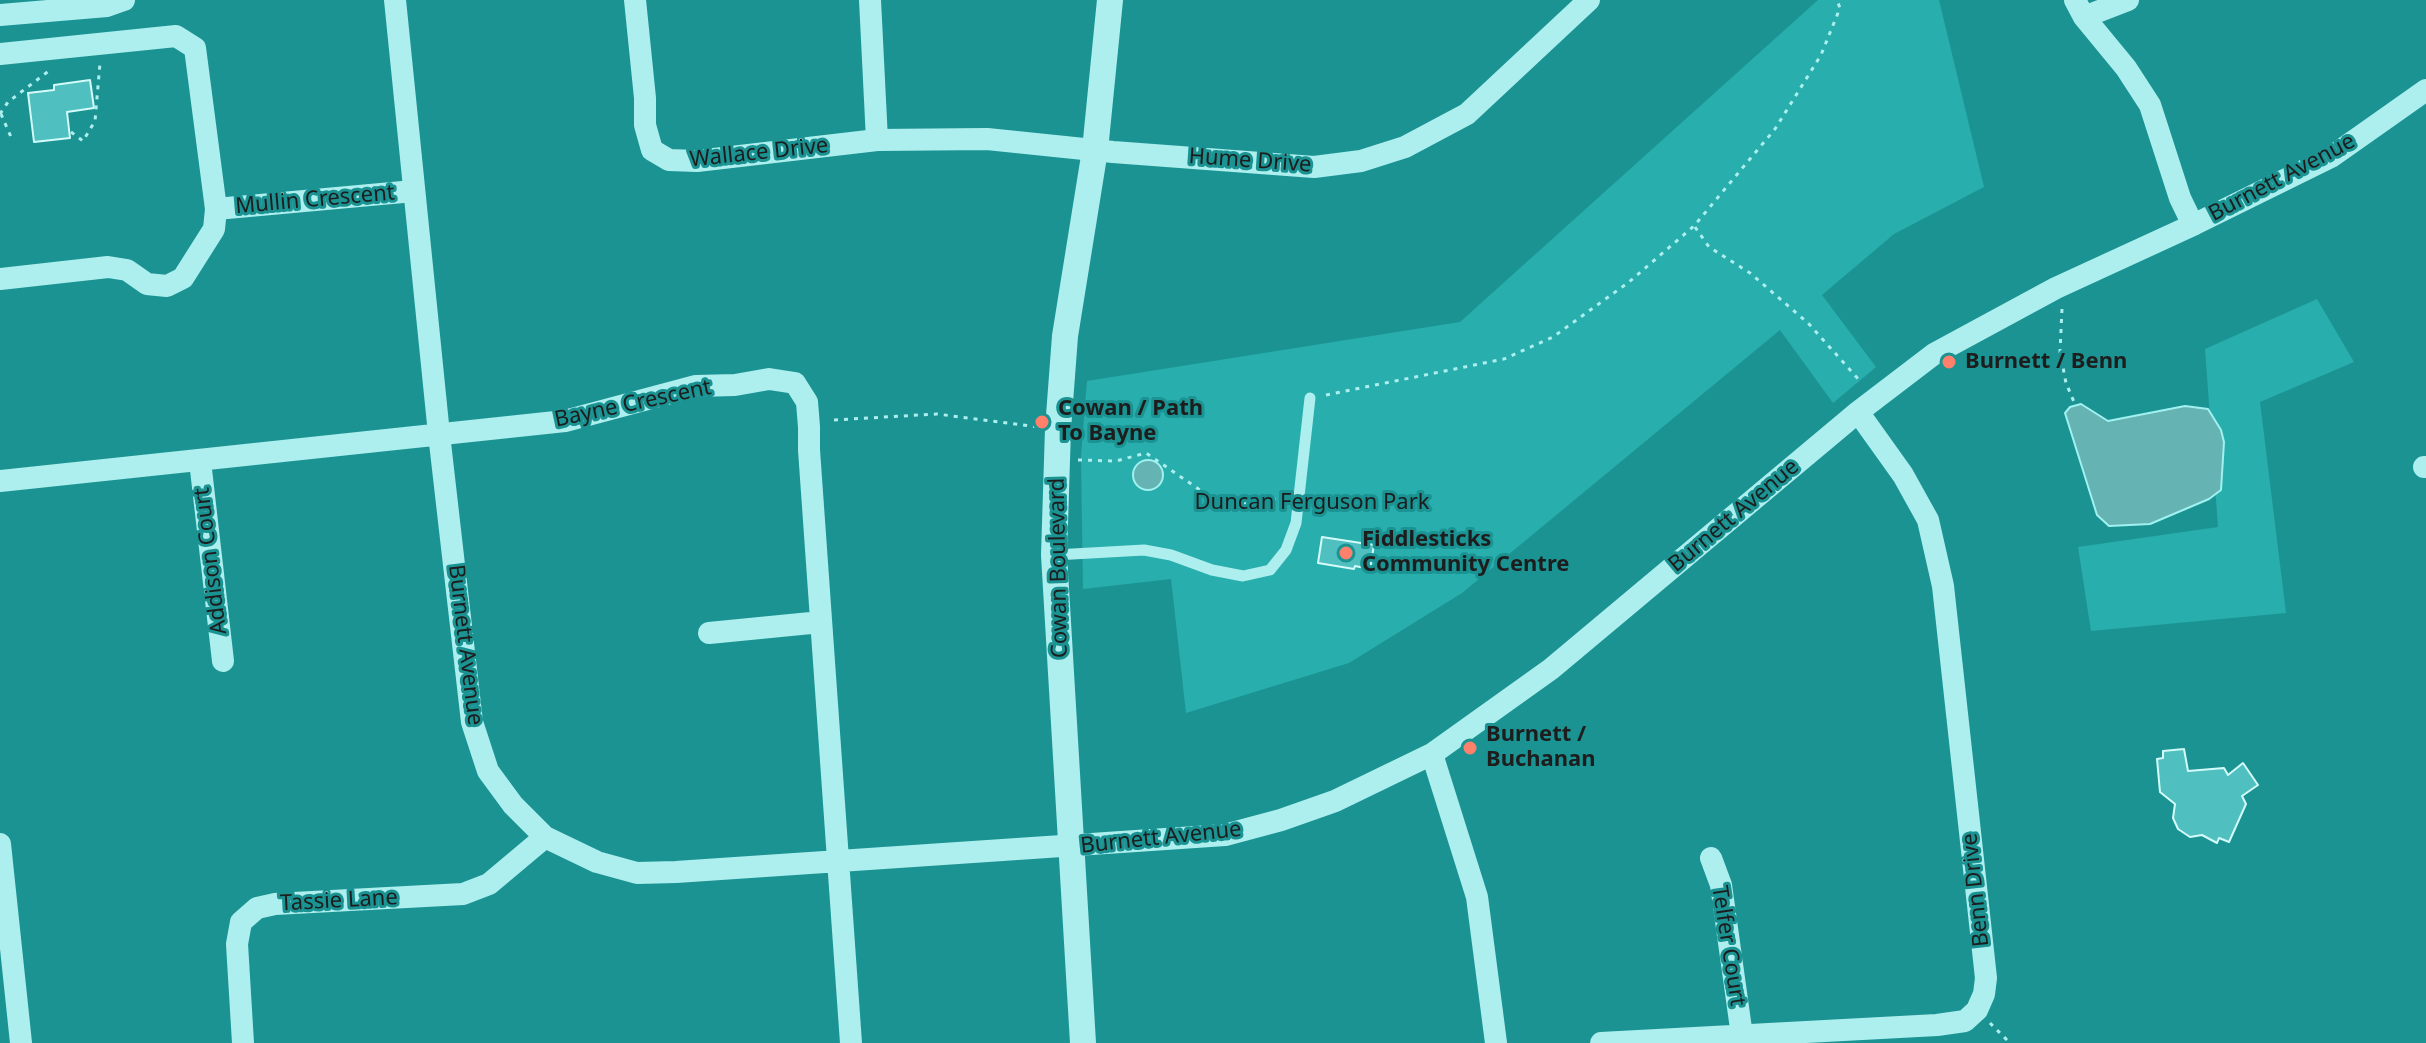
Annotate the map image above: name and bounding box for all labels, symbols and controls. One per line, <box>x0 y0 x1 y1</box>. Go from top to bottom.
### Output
street label: Burnett Avenue <box>2204 128 2360 228</box>
street label: Wallace Drive <box>688 133 830 173</box>
street label: Hume Drive <box>1188 144 1312 178</box>
street label: Mullin Crescent <box>234 180 396 220</box>
place label: Burnett / Benn <box>1965 349 2127 375</box>
marker: Burnett / Benn <box>1940 353 1958 371</box>
street label: Bayne Crescent <box>552 374 714 434</box>
place label: Cowan / Path To Bayne <box>1058 396 1203 448</box>
marker: Cowan / Path To Bayne <box>1033 413 1051 431</box>
street label: Burnett Avenue <box>1664 454 1804 578</box>
street label: Cowan Boulevard <box>1044 478 1074 658</box>
street label: Addison Court <box>189 486 233 636</box>
park label: Duncan Ferguson Park <box>1195 490 1429 516</box>
place label: Fiddlesticks Community Centre <box>1362 527 1569 578</box>
marker: Fiddlesticks Community Centre <box>1337 544 1355 562</box>
street label: Burnett Avenue <box>442 563 488 727</box>
place label: Burnett / Buchanan <box>1486 722 1596 774</box>
marker: Burnett / Buchanan <box>1461 739 1479 757</box>
street label: Burnett Avenue <box>1079 816 1243 860</box>
street label: Benn Drive <box>1957 832 1995 948</box>
street label: Telfer Court <box>1705 884 1751 1008</box>
street label: Tassie Lane <box>280 885 398 917</box>

